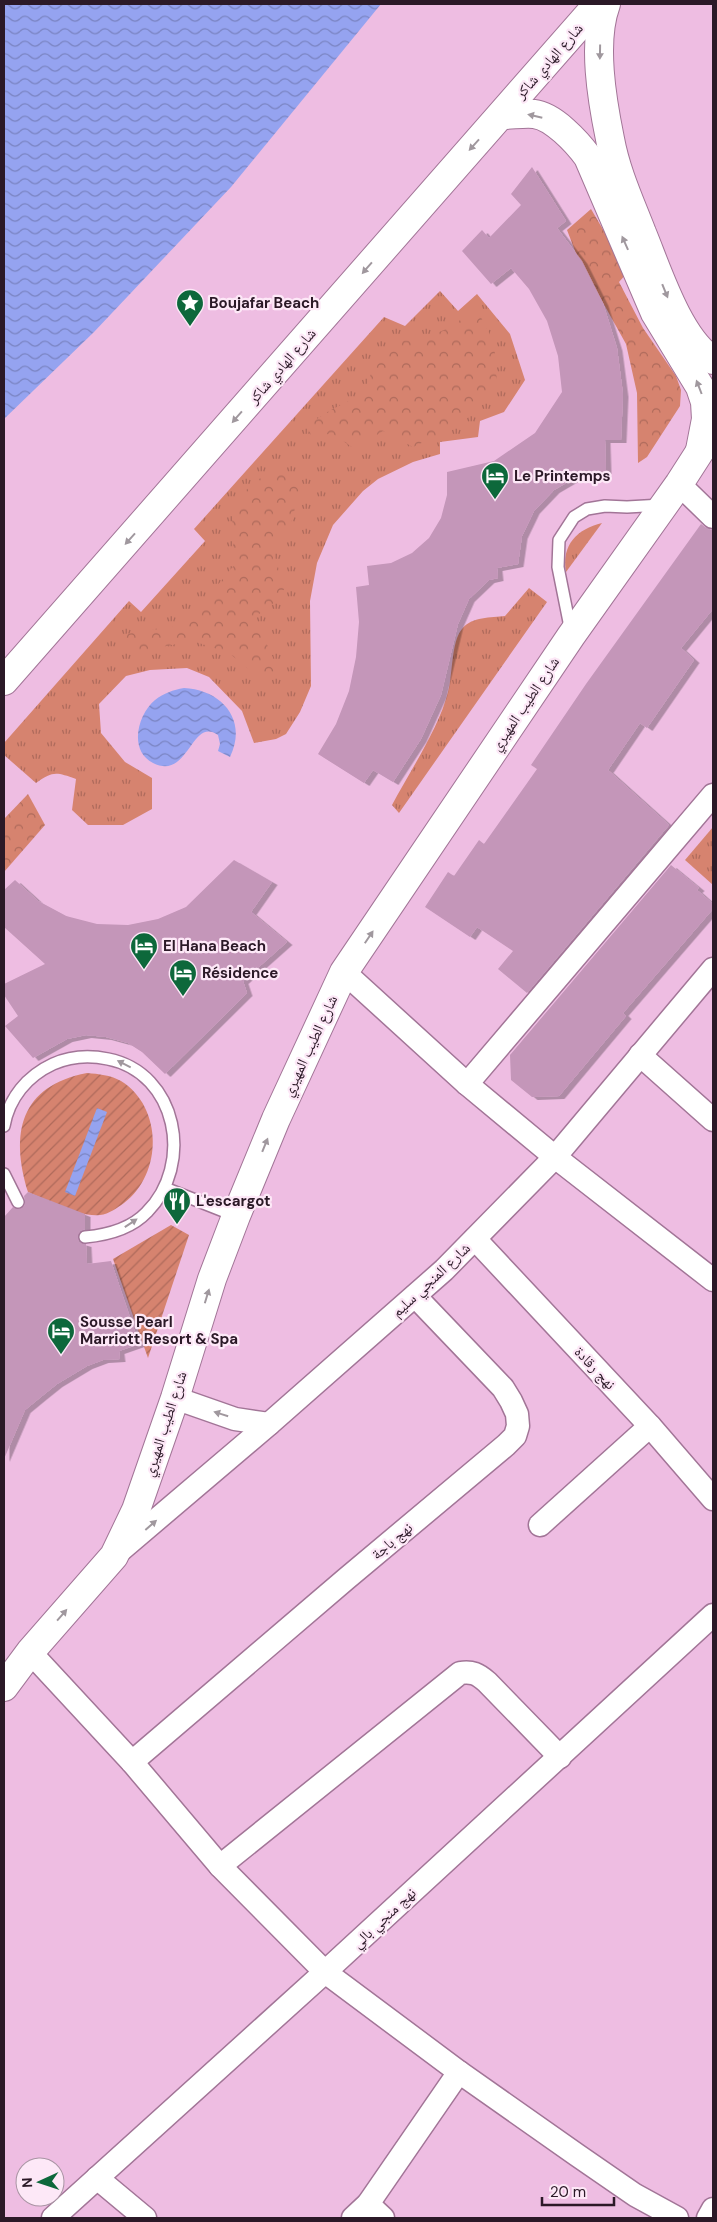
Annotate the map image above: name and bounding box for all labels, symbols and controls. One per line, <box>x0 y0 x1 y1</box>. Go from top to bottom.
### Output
street label: شارع الهادي شاكر <box>510 19 589 105</box>
one-way arrow <box>596 44 604 60</box>
one-way arrow <box>528 112 543 120</box>
one-way arrow <box>468 139 479 152</box>
one-way arrow <box>620 236 628 250</box>
one-way arrow <box>361 261 373 273</box>
one-way arrow <box>662 284 670 298</box>
place icon: Boujafar Beach <box>175 288 205 327</box>
place label: Boujafar Beach <box>209 293 319 313</box>
street label: شارع الهادي شاكر <box>243 324 322 410</box>
one-way arrow <box>695 380 703 394</box>
one-way arrow <box>232 410 243 423</box>
hotel icon: Le Printemps <box>480 461 510 500</box>
place label: Le Printemps <box>514 466 611 486</box>
one-way arrow <box>124 532 136 544</box>
street label: شارع الطيب المهيري <box>486 653 566 756</box>
one-way arrow <box>364 930 373 943</box>
hotel icon: El Hana Beach <box>129 931 159 970</box>
place label: El Hana Beach <box>163 936 266 956</box>
hotel icon: Résidence <box>168 958 198 997</box>
place label: Résidence <box>202 963 278 983</box>
street label: شارع الطيب المهيري <box>278 992 344 1101</box>
one-way arrow <box>117 1060 132 1068</box>
one-way arrow <box>262 1137 270 1152</box>
restaurant icon: L'escargot <box>162 1186 192 1225</box>
place label: L'escargot <box>196 1191 270 1211</box>
one-way arrow <box>124 1219 138 1228</box>
street label: شارع المنجي سليم <box>387 1238 476 1323</box>
one-way arrow <box>203 1288 211 1303</box>
place label: Sousse Pearl Marriott Resort & Spa <box>80 1312 238 1349</box>
hotel icon: Sousse Pearl Marriott Resort & Spa <box>46 1316 76 1355</box>
street label: نهج رقادة <box>570 1342 620 1394</box>
street label: شارع الطيب المهيري <box>139 1369 193 1480</box>
one-way arrow <box>213 1410 228 1418</box>
street label: نهج باجة <box>367 1518 417 1564</box>
one-way arrow <box>144 1519 157 1530</box>
one-way arrow <box>56 1610 68 1622</box>
street label: نهج منجي بالي <box>348 1883 422 1954</box>
north arrow <box>15 2157 65 2207</box>
scale bar <box>542 2174 614 2206</box>
text: N <box>18 2177 36 2188</box>
text: 20 m <box>550 2182 586 2202</box>

